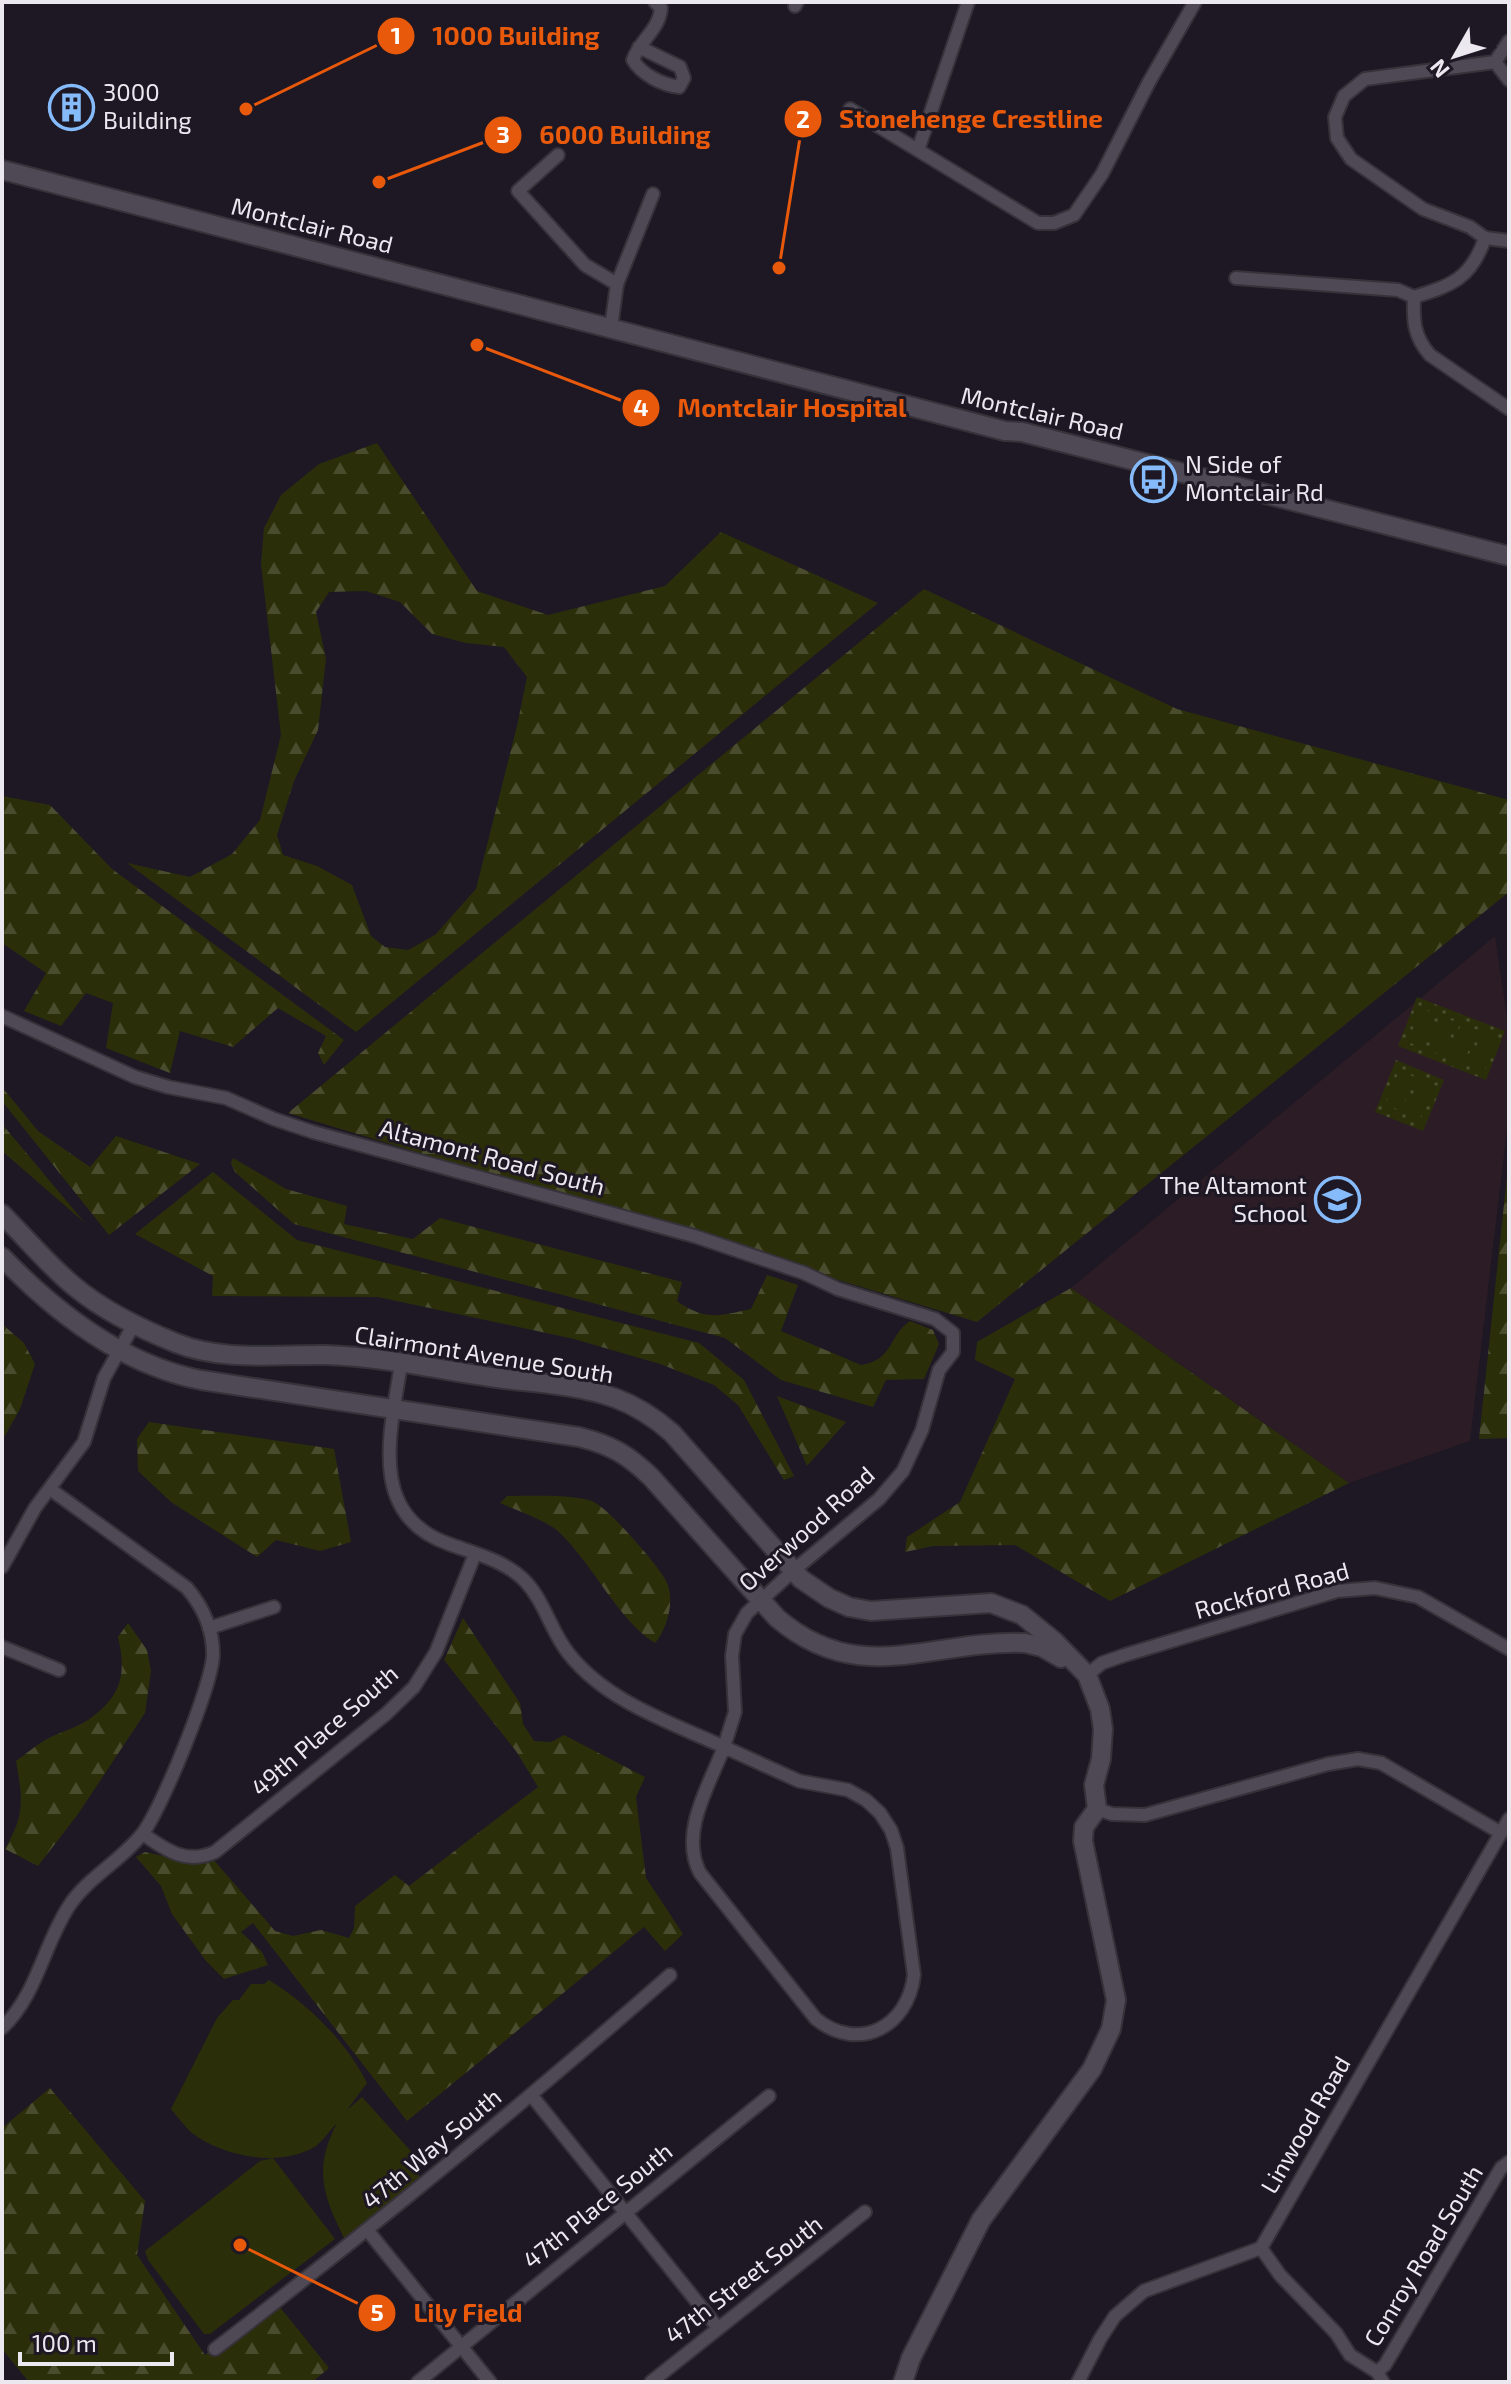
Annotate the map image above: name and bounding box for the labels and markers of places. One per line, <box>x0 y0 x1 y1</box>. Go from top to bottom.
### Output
callout: 1000 Building <box>376 11 616 61</box>
place label: 3000 Building <box>103 77 192 134</box>
building icon: 3000 Building <box>48 83 96 131</box>
callout: Stonehenge Crestline <box>783 94 1119 144</box>
callout: 6000 Building <box>483 110 726 160</box>
callout: Montclair Hospital <box>621 383 923 433</box>
place label: N Side of Montclair Rd <box>1185 449 1324 506</box>
bus stop icon: N Side of Montclair Rd <box>1130 455 1178 503</box>
place label: The Altamont School <box>1159 1170 1307 1227</box>
school or university icon: The Altamont School <box>1314 1176 1362 1224</box>
callout: Lily Field <box>357 2288 539 2338</box>

